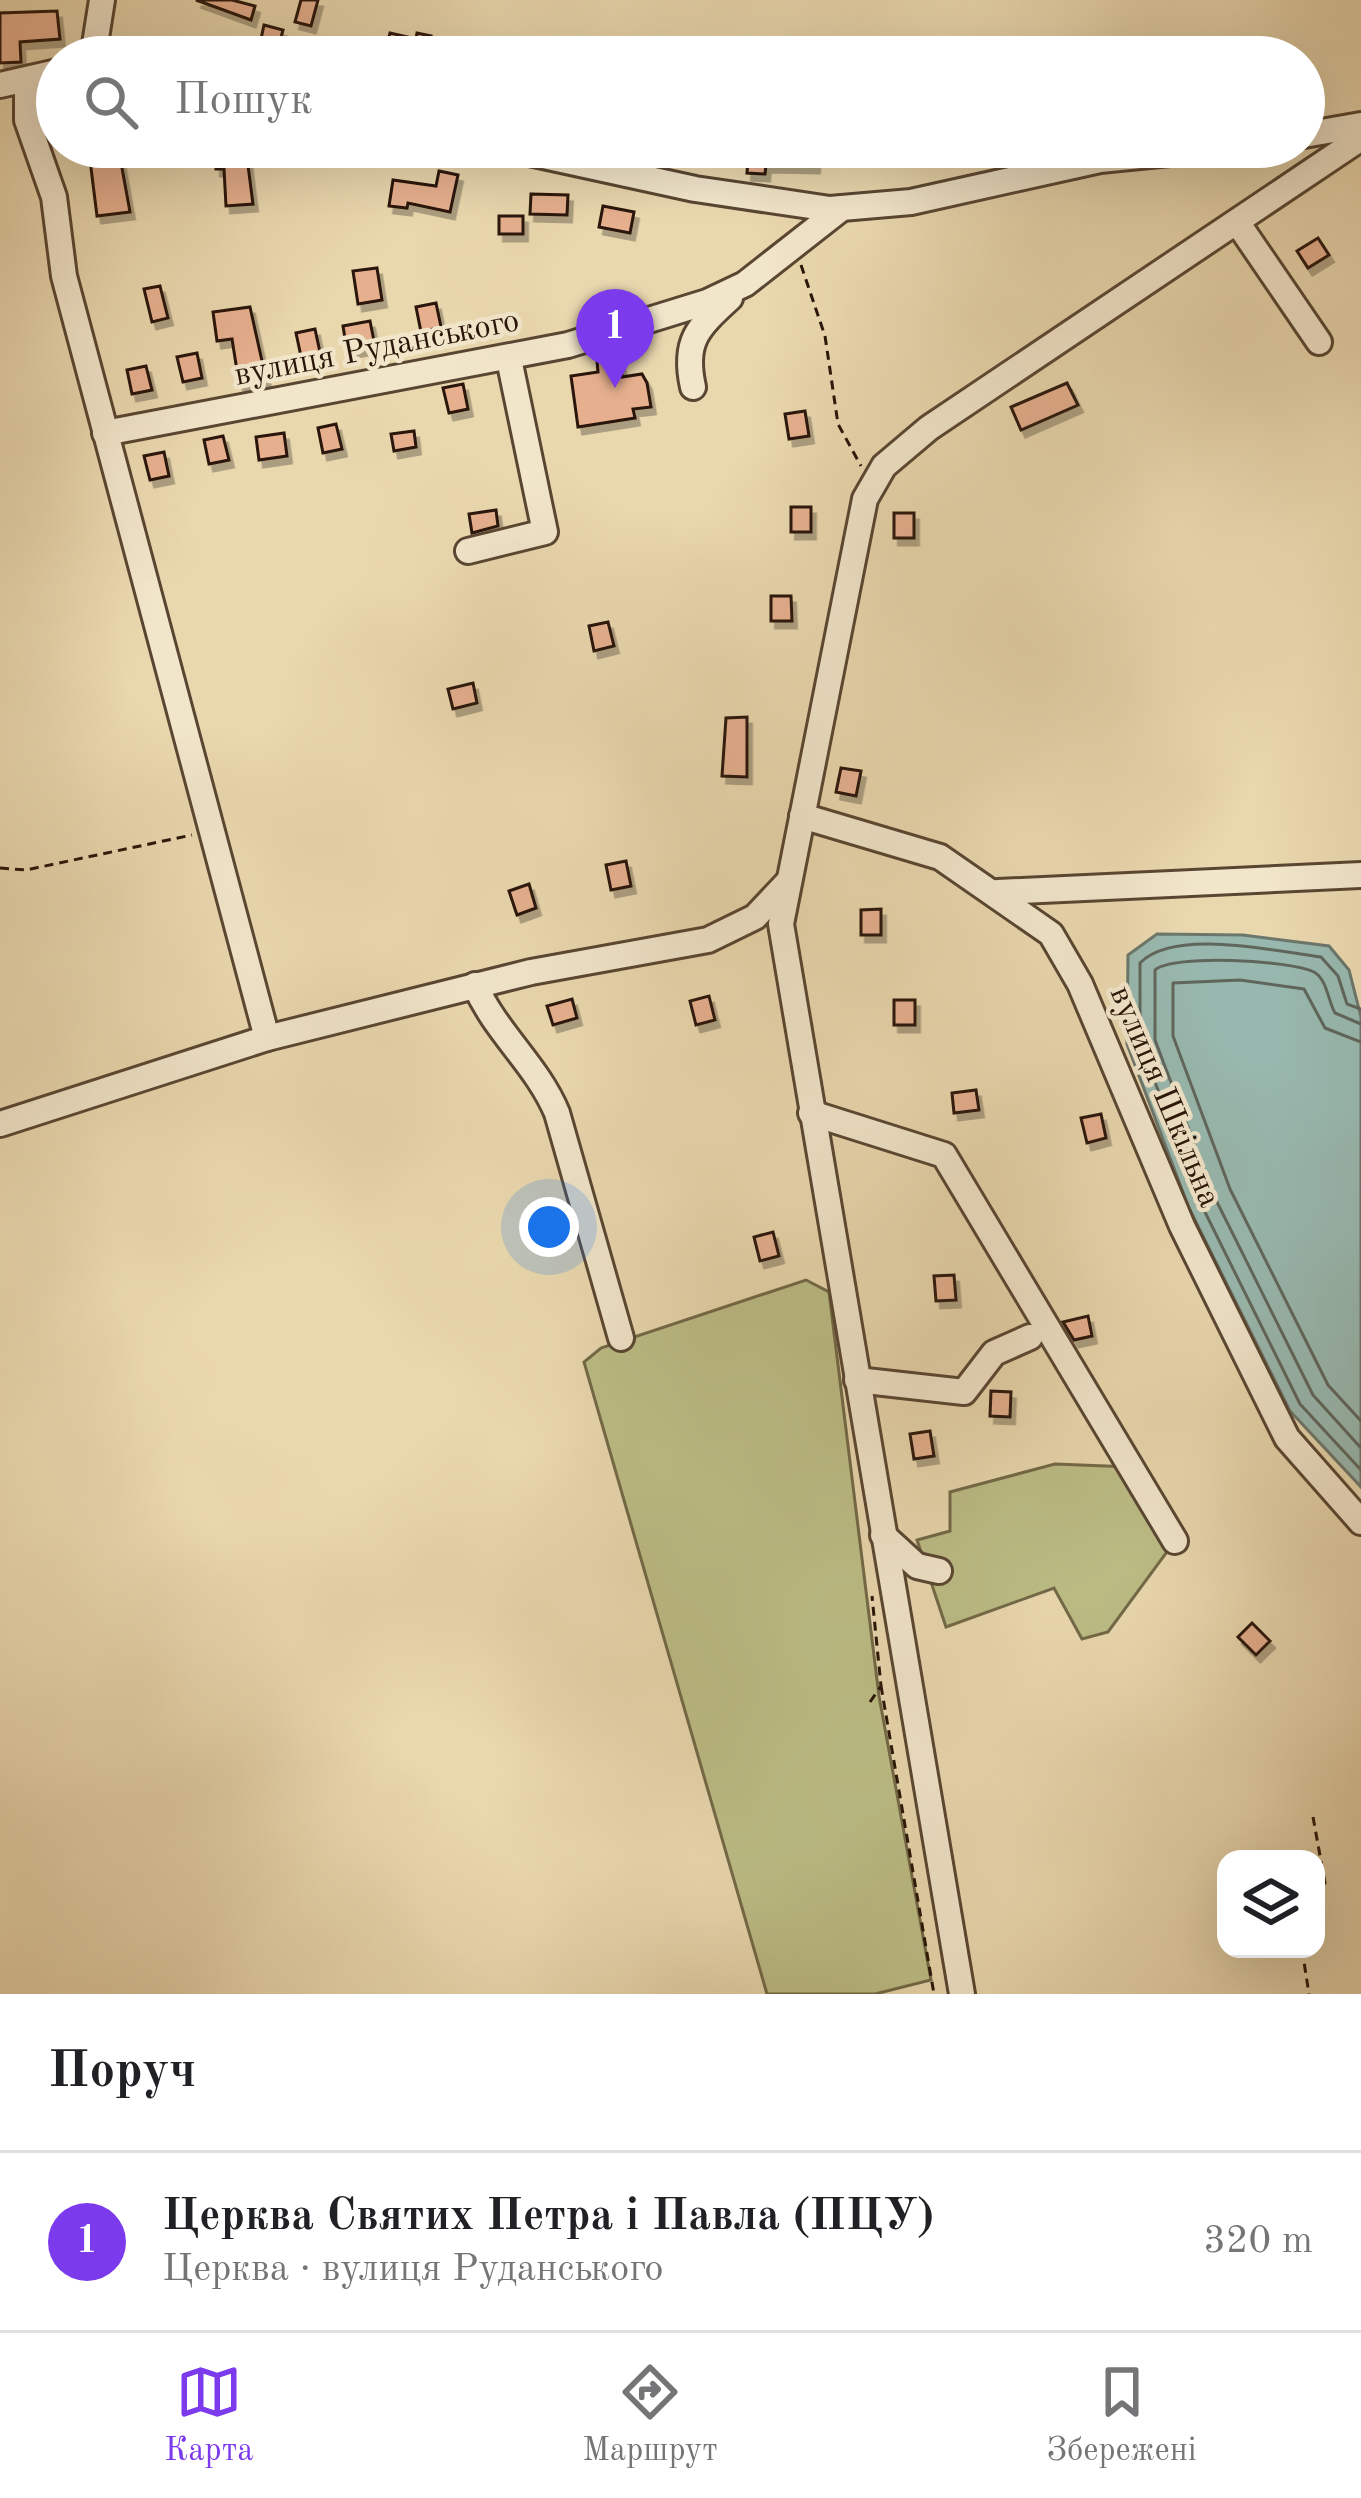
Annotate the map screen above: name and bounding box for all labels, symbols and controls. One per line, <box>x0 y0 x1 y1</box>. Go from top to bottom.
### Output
search box <box>36 36 1325 168</box>
icon: search <box>78 69 144 135</box>
text: Пошук <box>174 79 313 124</box>
pin: 1 <box>576 289 654 388</box>
street label: вулиця Руданського <box>232 305 522 393</box>
street label: вулиця Шкільна <box>1103 982 1225 1212</box>
your location <box>519 1197 579 1257</box>
map controls <box>1217 1850 1325 1958</box>
button: layers <box>1217 1850 1325 1958</box>
text: Поруч <box>48 2047 196 2098</box>
text: Церква Святих Петра і Павла (ПЦУ) <box>162 2195 934 2240</box>
text: 1 <box>76 2222 98 2261</box>
text: 320 m <box>1203 2222 1313 2261</box>
text: Церква · вулиця Руданського <box>162 2250 664 2289</box>
tab: Карта <box>164 2359 254 2472</box>
tab: Маршрут <box>582 2359 718 2472</box>
tab: Збережені <box>1046 2359 1197 2472</box>

